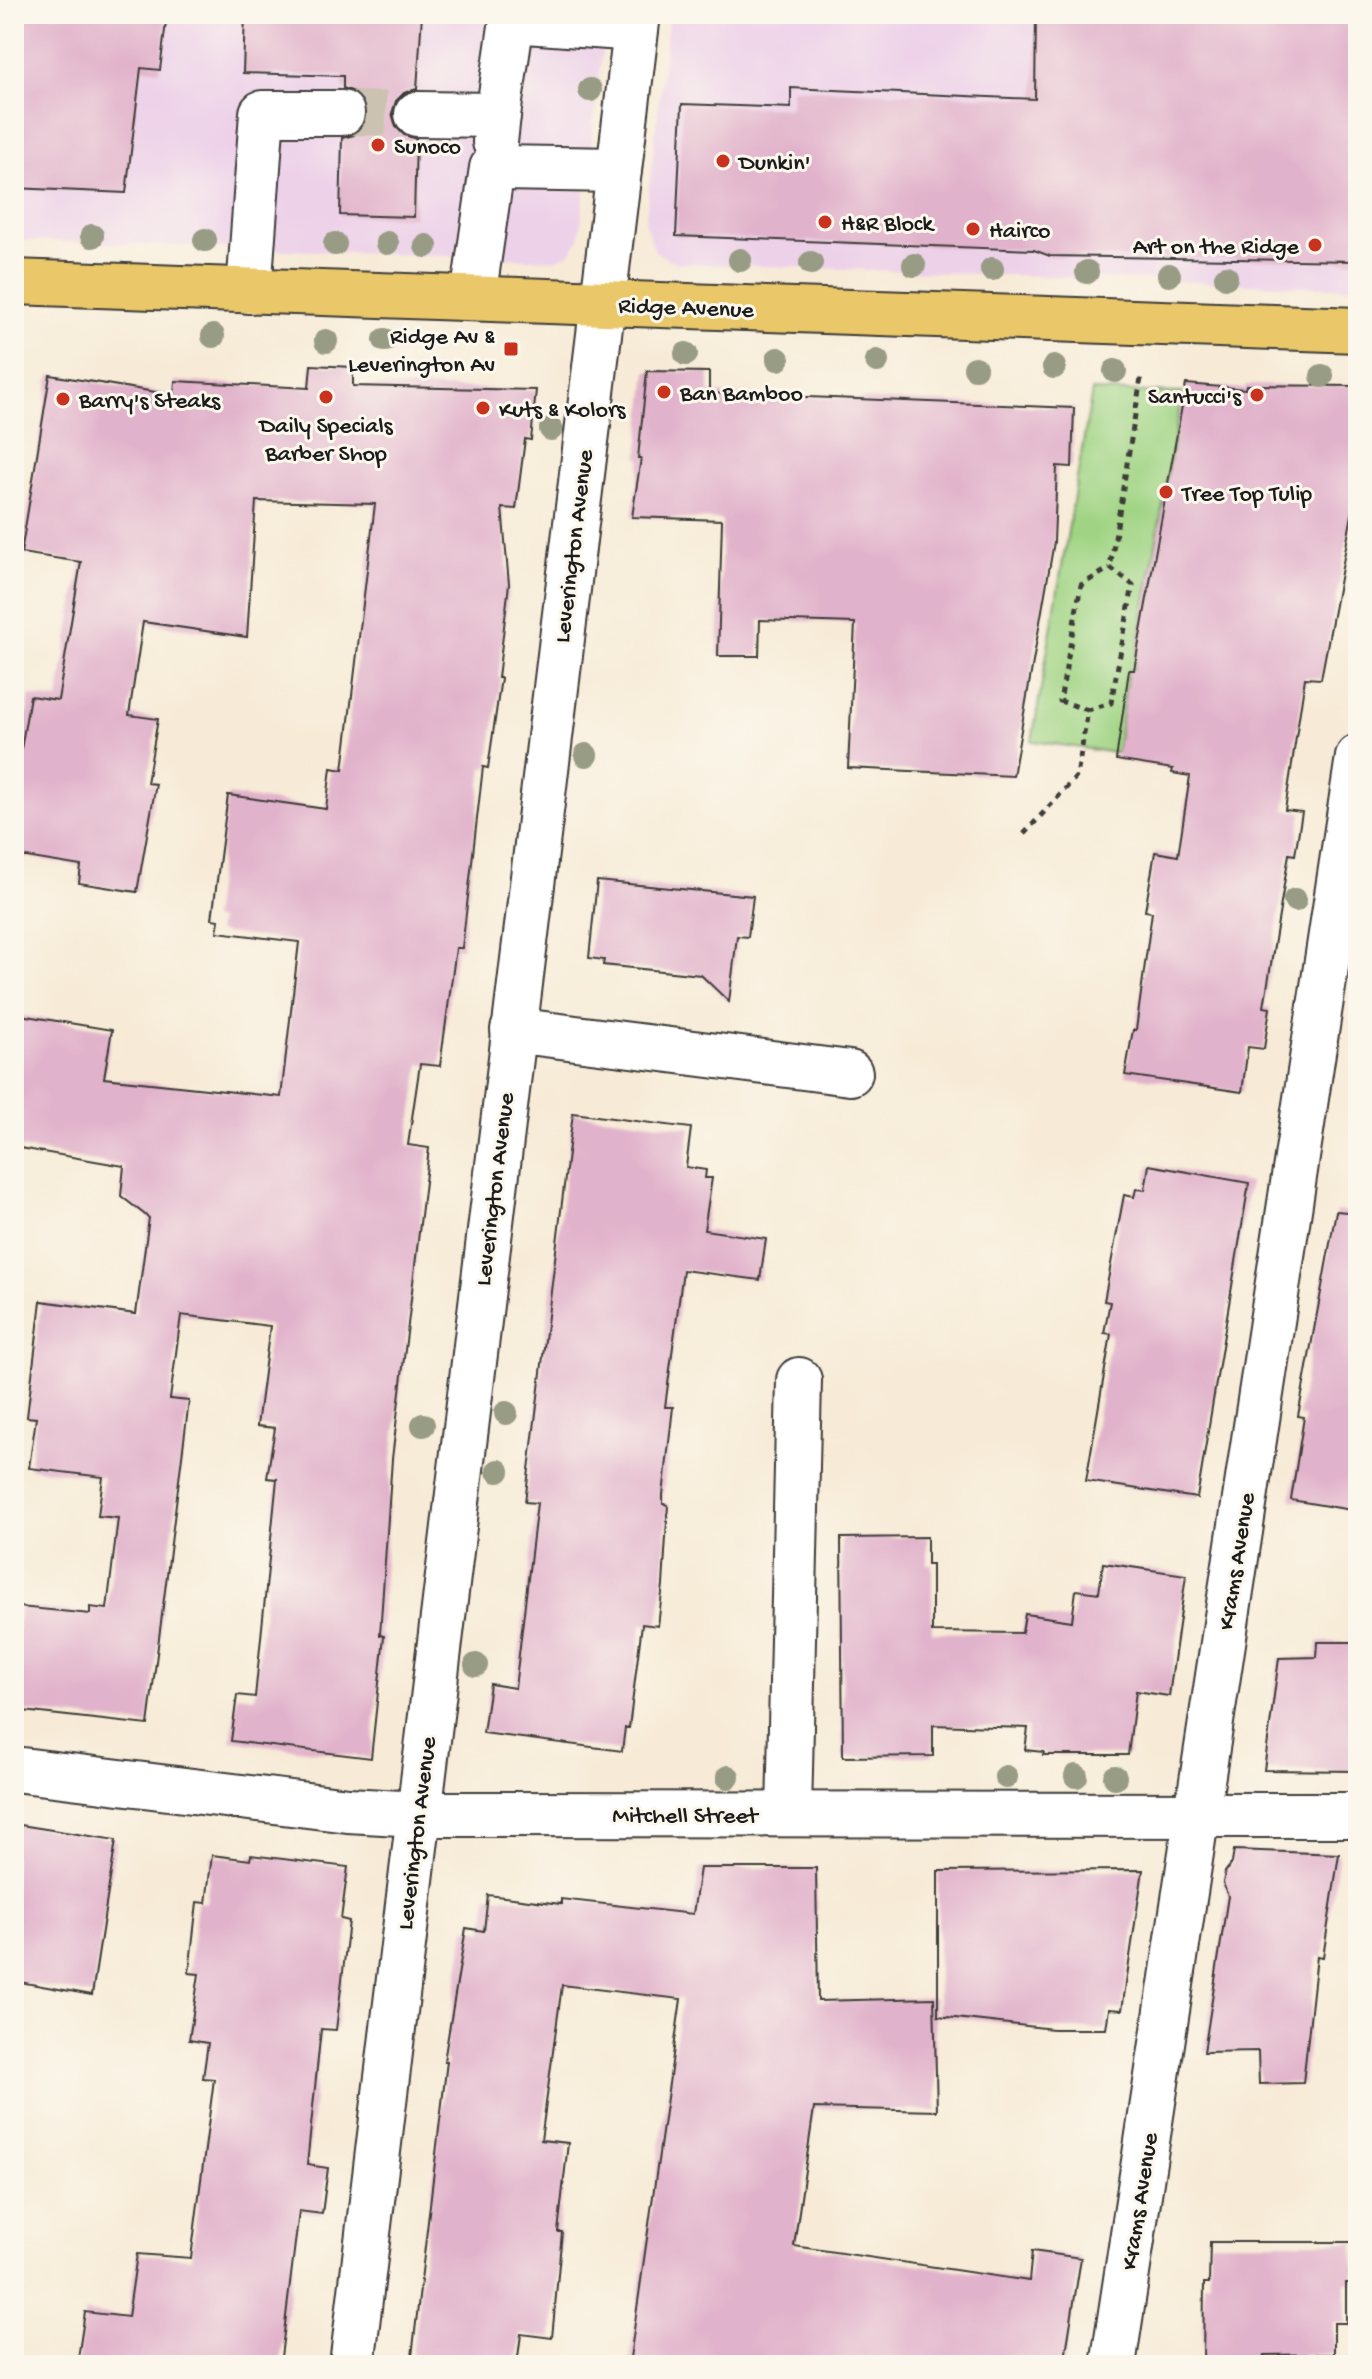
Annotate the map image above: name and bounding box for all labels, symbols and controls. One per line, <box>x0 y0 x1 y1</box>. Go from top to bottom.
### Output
place label: Sunoco <box>394 134 461 163</box>
marker: Sunoco <box>369 136 387 154</box>
place label: Dunkin' <box>737 150 811 179</box>
marker: Dunkin' <box>714 152 732 170</box>
place label: H&R Block <box>841 211 935 240</box>
marker: H&R Block <box>816 213 834 231</box>
place label: Hairco <box>989 218 1050 247</box>
marker: Hairco <box>964 220 982 238</box>
place label: Art on the Ridge <box>1133 234 1300 263</box>
marker: Art on the Ridge <box>1306 236 1324 254</box>
street label: Ridge Avenue <box>618 293 755 326</box>
place label: Ridge Av & Leverington Av <box>348 324 495 381</box>
marker: Ridge Av & Leverington Av <box>502 340 520 358</box>
place label: Ban Bamboo <box>679 381 803 410</box>
marker: Ban Bamboo <box>655 383 673 401</box>
place label: Santucci's <box>1148 384 1242 413</box>
marker: Santucci's <box>1248 386 1266 404</box>
place label: Barry's Steaks <box>78 388 221 417</box>
marker: Daily Specials Barber Shop <box>317 388 335 406</box>
marker: Barry's Steaks <box>54 390 72 408</box>
place label: Kuts & Kolors <box>499 397 626 426</box>
marker: Kuts & Kolors <box>474 399 492 417</box>
place label: Daily Specials Barber Shop <box>257 413 394 470</box>
street label: Leverington Avenue <box>549 448 602 645</box>
place label: Tree Top Tulip <box>1180 481 1312 510</box>
marker: Tree Top Tulip <box>1157 483 1175 501</box>
street label: Leverington Avenue <box>470 1091 523 1288</box>
street label: Krams Avenue <box>1213 1490 1264 1632</box>
street label: Leverington Avenue <box>392 1735 445 1932</box>
street label: Mitchell Street <box>612 1803 760 1832</box>
street label: Krams Avenue <box>1116 2130 1167 2272</box>

